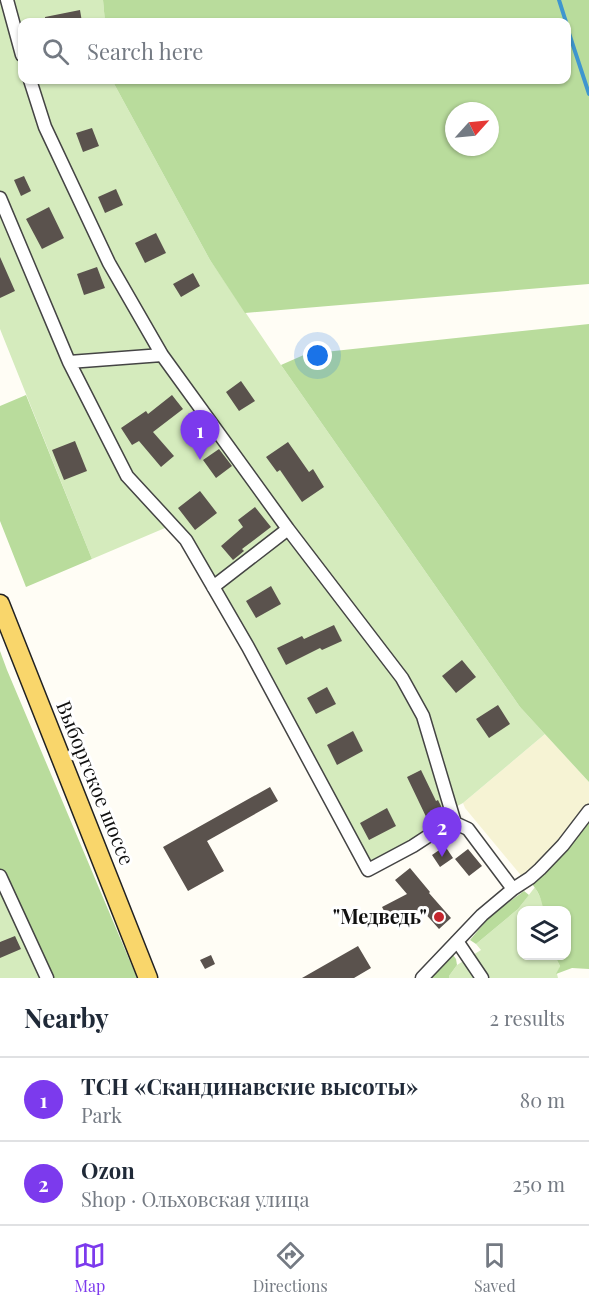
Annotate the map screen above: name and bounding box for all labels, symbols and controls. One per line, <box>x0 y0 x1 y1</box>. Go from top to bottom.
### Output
search box <box>18 18 571 84</box>
icon: search <box>39 35 72 68</box>
text: Search here <box>87 36 203 66</box>
north arrow <box>445 102 499 156</box>
your location <box>303 341 332 370</box>
pin: 1 <box>180 410 220 460</box>
street label: Выборгское шоссе <box>51 696 142 869</box>
pin: 2 <box>422 808 462 857</box>
place label: "Медведь" <box>333 902 427 929</box>
map controls <box>517 906 571 960</box>
button: layers <box>517 906 571 960</box>
marker: "Медведь" <box>432 910 446 924</box>
text: Nearby <box>24 1000 109 1035</box>
text: 2 results <box>490 1004 565 1031</box>
text: ТСН «Скандинавские высоты» <box>81 1071 418 1101</box>
text: 1 <box>40 1086 47 1113</box>
text: 80 m <box>520 1086 565 1113</box>
text: Park <box>81 1101 122 1128</box>
text: Ozon <box>81 1155 135 1185</box>
text: 2 <box>38 1170 49 1197</box>
text: 250 m <box>512 1170 565 1197</box>
text: Shop · Ольховская улица <box>81 1185 309 1212</box>
tab: Map <box>73 1239 106 1296</box>
tab: Directions <box>253 1239 328 1296</box>
tab: Saved <box>474 1239 516 1296</box>

